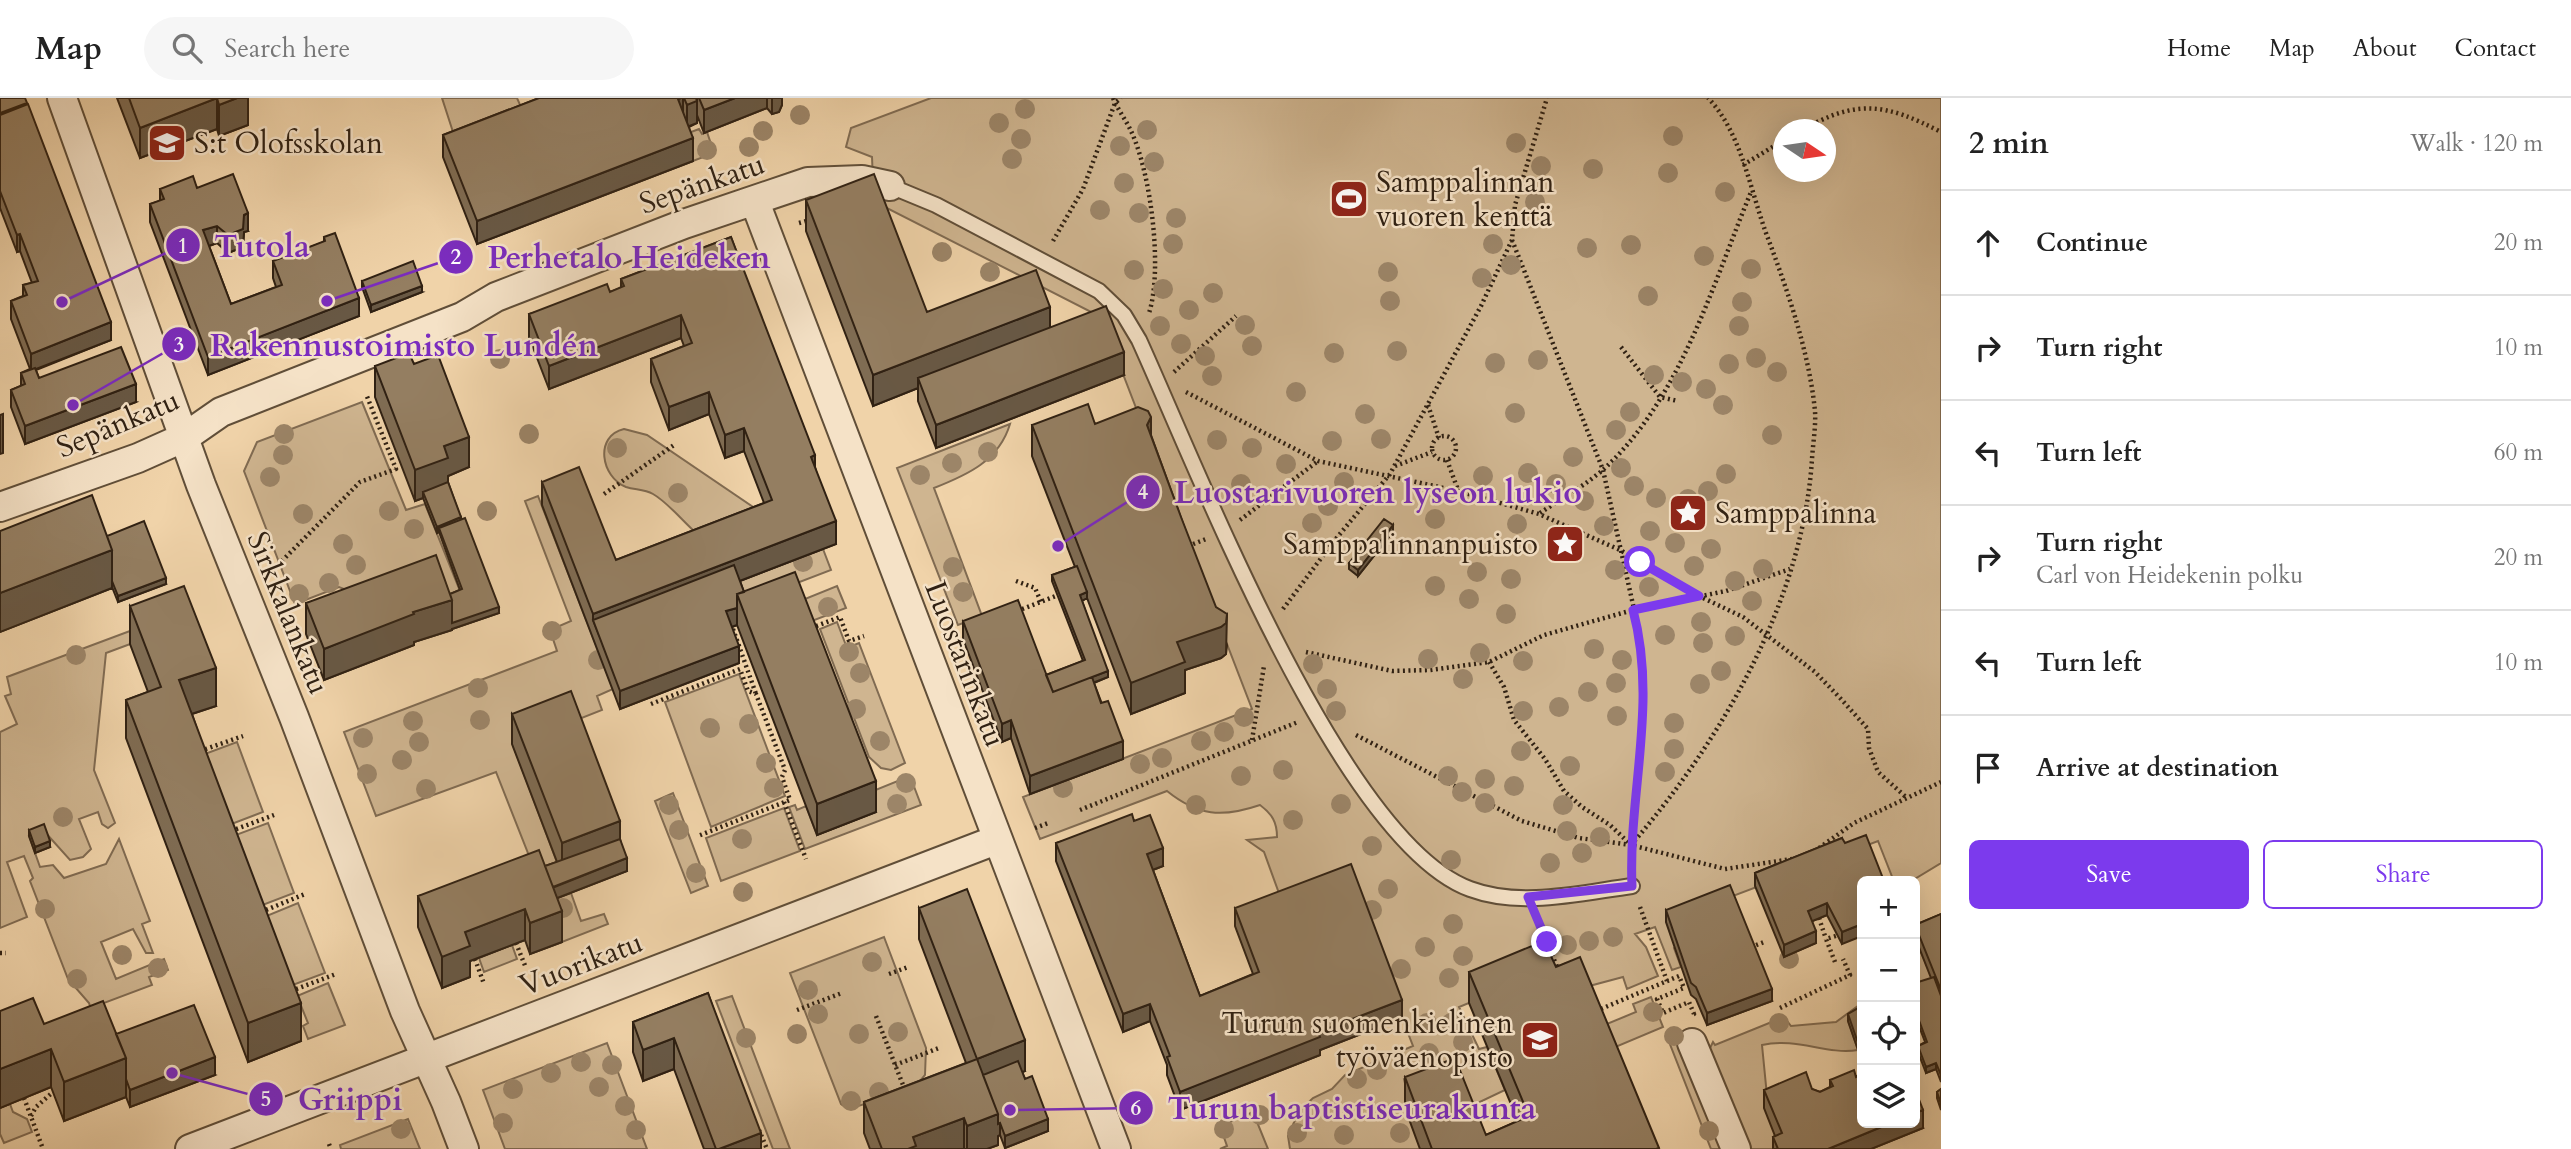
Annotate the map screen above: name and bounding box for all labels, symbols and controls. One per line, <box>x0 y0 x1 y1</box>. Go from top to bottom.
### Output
search box <box>144 17 634 80</box>
text: Map <box>35 26 102 71</box>
icon: search <box>168 29 206 67</box>
text: Search here <box>224 31 350 66</box>
text: Home <box>2167 32 2231 65</box>
text: Map <box>2269 32 2315 65</box>
text: About <box>2353 32 2417 65</box>
text: Contact <box>2455 32 2536 65</box>
north arrow <box>1773 119 1836 182</box>
school or university icon: S:t Olofsskolan <box>146 122 188 164</box>
place label: S:t Olofsskolan <box>194 123 383 164</box>
text: 2 min <box>1969 123 2049 164</box>
text: Walk · 120 m <box>2410 128 2543 159</box>
street label: Sepänkatu <box>634 143 770 225</box>
place label: Samppalinnan vuoren kenttä <box>1376 162 1554 237</box>
sports icon: Samppalinnan vuoren kenttä <box>1328 178 1370 220</box>
callout: Tutola <box>165 219 324 272</box>
icon: ahead <box>1969 224 2007 262</box>
text: Tutola <box>214 225 310 269</box>
text: Continue <box>2036 225 2148 260</box>
text: 20 m <box>2494 227 2543 258</box>
callout: Perhetalo Heideken <box>438 231 785 284</box>
text: 1 <box>178 232 188 261</box>
text: Perhetalo Heideken <box>487 236 771 280</box>
text: 2 <box>451 243 462 272</box>
callout: Rakennustoimisto Lundén <box>161 318 612 371</box>
text: Rakennustoimisto Lundén <box>210 324 599 368</box>
icon: right <box>1969 329 2007 367</box>
text: Turn right <box>2036 330 2163 365</box>
text: 3 <box>174 331 184 360</box>
text: 10 m <box>2494 332 2543 363</box>
street label: Sepänkatu <box>50 380 186 468</box>
icon: left <box>1969 434 2007 472</box>
text: Turn left <box>2036 435 2141 470</box>
text: 60 m <box>2494 437 2543 468</box>
callout: Luostarivuoren lyseon lukio <box>1125 465 1596 518</box>
text: Luostarivuoren lyseon lukio <box>1174 471 1582 515</box>
text: 4 <box>1138 478 1149 507</box>
place icon: Samppalinna <box>1667 492 1709 534</box>
place label: Samppalinna <box>1715 493 1876 534</box>
place icon: Samppalinnanpuisto <box>1544 523 1586 565</box>
place label: Samppalinnanpuisto <box>1283 524 1538 565</box>
text: Turn right <box>2036 525 2163 560</box>
street label: Sirkkalankatu <box>237 526 339 700</box>
icon: right <box>1969 539 2007 577</box>
text: 20 m <box>2494 542 2543 573</box>
route start <box>1624 546 1655 577</box>
text: Carl von Heidekenin polku <box>2036 560 2303 591</box>
street label: Luostarinkatu <box>915 575 1015 753</box>
icon: left <box>1969 644 2007 682</box>
text: Turn left <box>2036 645 2141 680</box>
text: 10 m <box>2494 647 2543 678</box>
icon: arrive <box>1969 749 2007 787</box>
text: Arrive at destination <box>2036 750 2279 785</box>
button: Save <box>1969 840 2249 909</box>
button: Share <box>2263 840 2543 909</box>
map controls <box>1857 876 1920 1128</box>
button: + <box>1857 876 1920 939</box>
street label: Vuorikatu <box>513 922 649 1006</box>
route end <box>1531 926 1562 957</box>
button: − <box>1857 939 1920 1002</box>
button: locate <box>1857 1002 1920 1065</box>
place label: Turun suomenkielinen työväenopisto <box>1221 1003 1513 1078</box>
school or university icon: Turun suomenkielinen työväenopisto <box>1519 1019 1561 1061</box>
button: layers <box>1857 1065 1920 1128</box>
callout: Griippi <box>248 1072 416 1125</box>
text: Griippi <box>298 1078 402 1122</box>
callout: Turun baptistiseurakunta <box>1118 1081 1550 1134</box>
text: 5 <box>261 1085 271 1114</box>
text: Turun baptistiseurakunta <box>1168 1087 1537 1131</box>
text: 6 <box>1131 1094 1142 1123</box>

